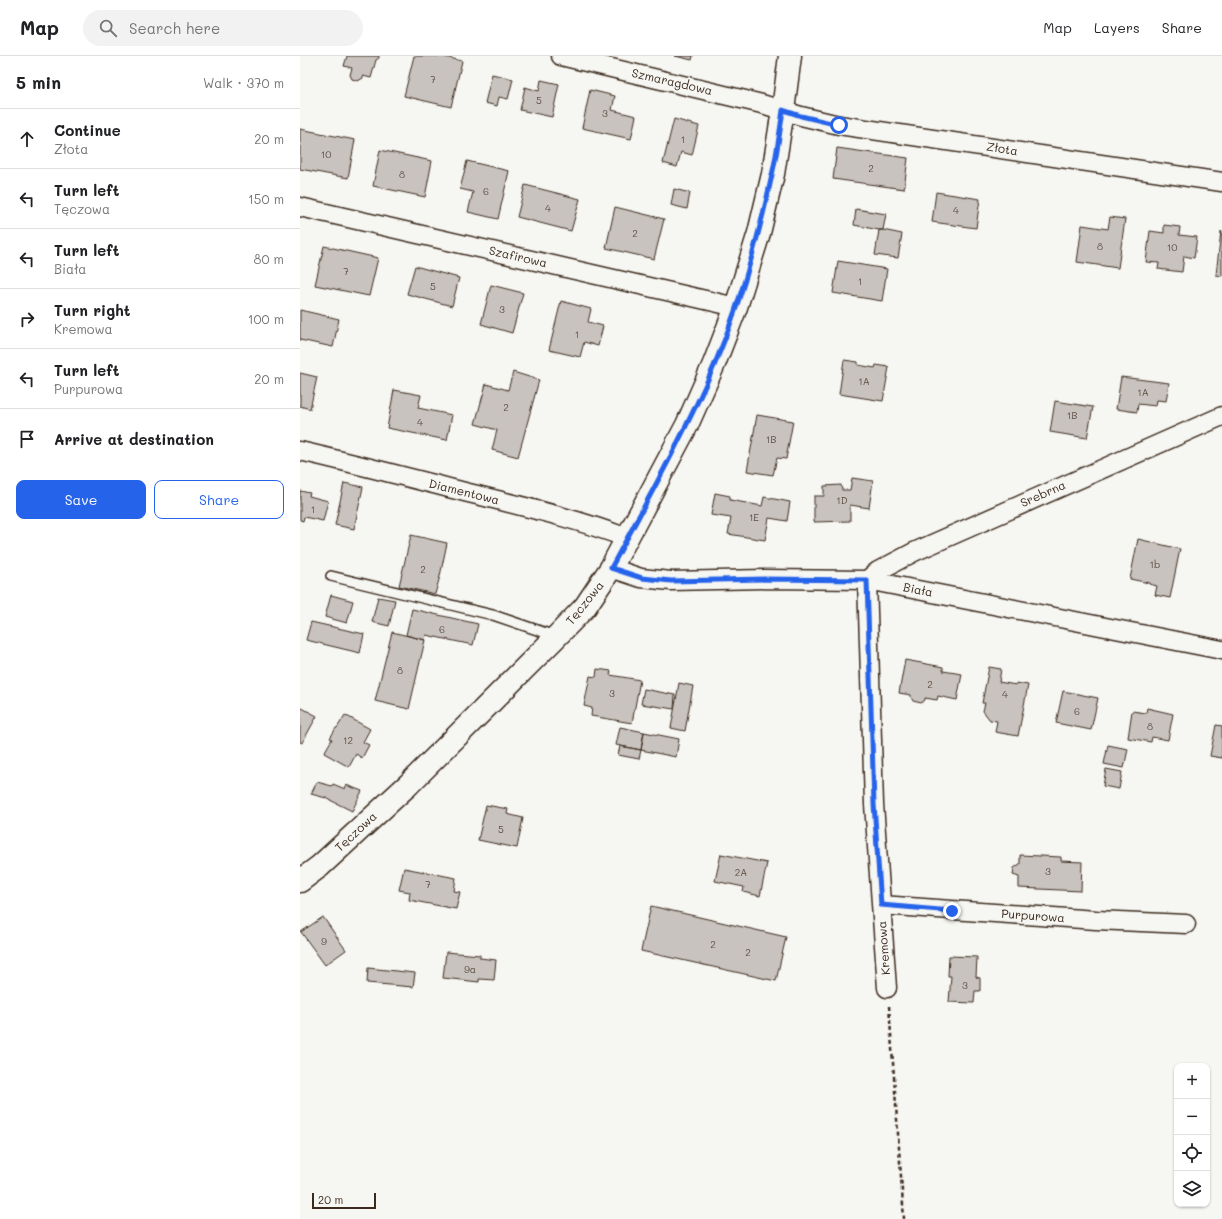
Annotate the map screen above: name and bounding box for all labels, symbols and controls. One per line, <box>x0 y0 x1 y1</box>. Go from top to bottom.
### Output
search box <box>83 10 363 46</box>
text: Map <box>20 15 59 40</box>
icon: search <box>97 17 119 39</box>
text: Search here <box>129 18 220 38</box>
text: Map <box>1043 18 1072 37</box>
text: Layers <box>1094 18 1140 37</box>
text: Share <box>1162 18 1202 37</box>
street label: Szmaragdowa <box>630 64 714 98</box>
text: 5 min <box>16 71 61 93</box>
house number: 7 <box>430 72 436 86</box>
text: Walk · 370 m <box>203 74 284 91</box>
house number: 5 <box>536 93 542 107</box>
house number: 3 <box>602 106 608 120</box>
route start <box>830 116 848 134</box>
text: Continue <box>54 120 121 140</box>
icon: ahead <box>16 128 38 150</box>
text: 20 m <box>254 130 284 147</box>
house number: 1 <box>681 132 685 146</box>
street label: Złota <box>985 138 1019 158</box>
text: Złota <box>54 140 88 157</box>
house number: 10 <box>321 147 331 161</box>
house number: 2 <box>868 161 874 175</box>
house number: 8 <box>399 167 405 181</box>
text: Turn left <box>54 180 119 200</box>
house number: 6 <box>483 184 489 198</box>
icon: left <box>16 188 38 210</box>
text: 150 m <box>248 190 284 207</box>
text: Tęczowa <box>54 200 110 217</box>
house number: 4 <box>545 201 551 215</box>
house number: 4 <box>953 203 959 217</box>
house number: 2 <box>632 226 638 240</box>
house number: 8 <box>1097 239 1103 253</box>
text: Turn left <box>54 240 119 260</box>
house number: 10 <box>1167 240 1177 254</box>
street label: Szafirowa <box>488 242 549 270</box>
icon: left <box>16 248 38 270</box>
text: 80 m <box>254 250 284 267</box>
text: Biała <box>54 260 86 277</box>
house number: 7 <box>343 264 349 278</box>
house number: 1 <box>858 274 862 288</box>
house number: 5 <box>430 279 436 293</box>
text: Turn right <box>54 300 131 320</box>
house number: 3 <box>499 302 505 316</box>
icon: right <box>16 308 38 330</box>
text: 100 m <box>248 310 284 327</box>
text: Kremowa <box>54 320 113 337</box>
house number: 1 <box>575 327 579 341</box>
text: Turn left <box>54 360 119 380</box>
icon: left <box>16 368 38 390</box>
text: 20 m <box>254 370 284 387</box>
house number: 1A <box>858 374 870 388</box>
text: Purpurowa <box>54 380 123 397</box>
house number: 1A <box>1137 385 1149 399</box>
house number: 2 <box>503 400 509 414</box>
house number: 1B <box>1067 408 1077 422</box>
house number: 4 <box>417 415 423 429</box>
icon: arrive <box>16 428 38 450</box>
text: Arrive at destination <box>54 429 214 449</box>
house number: 1B <box>766 432 776 446</box>
street label: Diamentowa <box>427 475 501 508</box>
street label: Srebrna <box>1017 476 1068 510</box>
button: Save <box>16 480 146 519</box>
button: Share <box>154 480 284 519</box>
house number: 1D <box>836 493 848 507</box>
house number: 1 <box>311 502 315 516</box>
house number: 1E <box>749 510 759 524</box>
house number: 1b <box>1150 557 1160 571</box>
house number: 2 <box>420 562 426 576</box>
street label: Tęczowa <box>562 577 607 628</box>
street label: Biała <box>902 578 934 600</box>
house number: 6 <box>439 622 445 636</box>
house number: 8 <box>397 663 403 677</box>
house number: 2 <box>927 677 933 691</box>
house number: 3 <box>609 686 615 700</box>
house number: 4 <box>1002 687 1008 701</box>
house number: 6 <box>1074 704 1080 718</box>
house number: 8 <box>1147 719 1153 733</box>
house number: 12 <box>343 733 353 747</box>
street label: Tęczowa <box>331 808 380 855</box>
house number: 5 <box>498 822 504 836</box>
house number: 3 <box>1045 864 1051 878</box>
house number: 2A <box>735 865 747 879</box>
house number: 7 <box>425 877 431 891</box>
route end <box>943 902 961 920</box>
street label: Purpurowa <box>1001 905 1065 925</box>
street label: Kremowa <box>873 920 893 976</box>
house number: 9 <box>321 934 327 948</box>
house number: 2 <box>710 937 716 951</box>
house number: 2 <box>745 945 751 959</box>
house number: 9a <box>464 962 476 976</box>
house number: 3 <box>962 978 968 992</box>
map controls <box>1174 1063 1210 1207</box>
button: + <box>1174 1063 1210 1099</box>
button: − <box>1174 1099 1210 1135</box>
button: locate <box>1174 1135 1210 1171</box>
button: layers <box>1174 1171 1210 1207</box>
scale bar <box>312 1191 376 1210</box>
text: 20 m <box>318 1192 343 1207</box>

